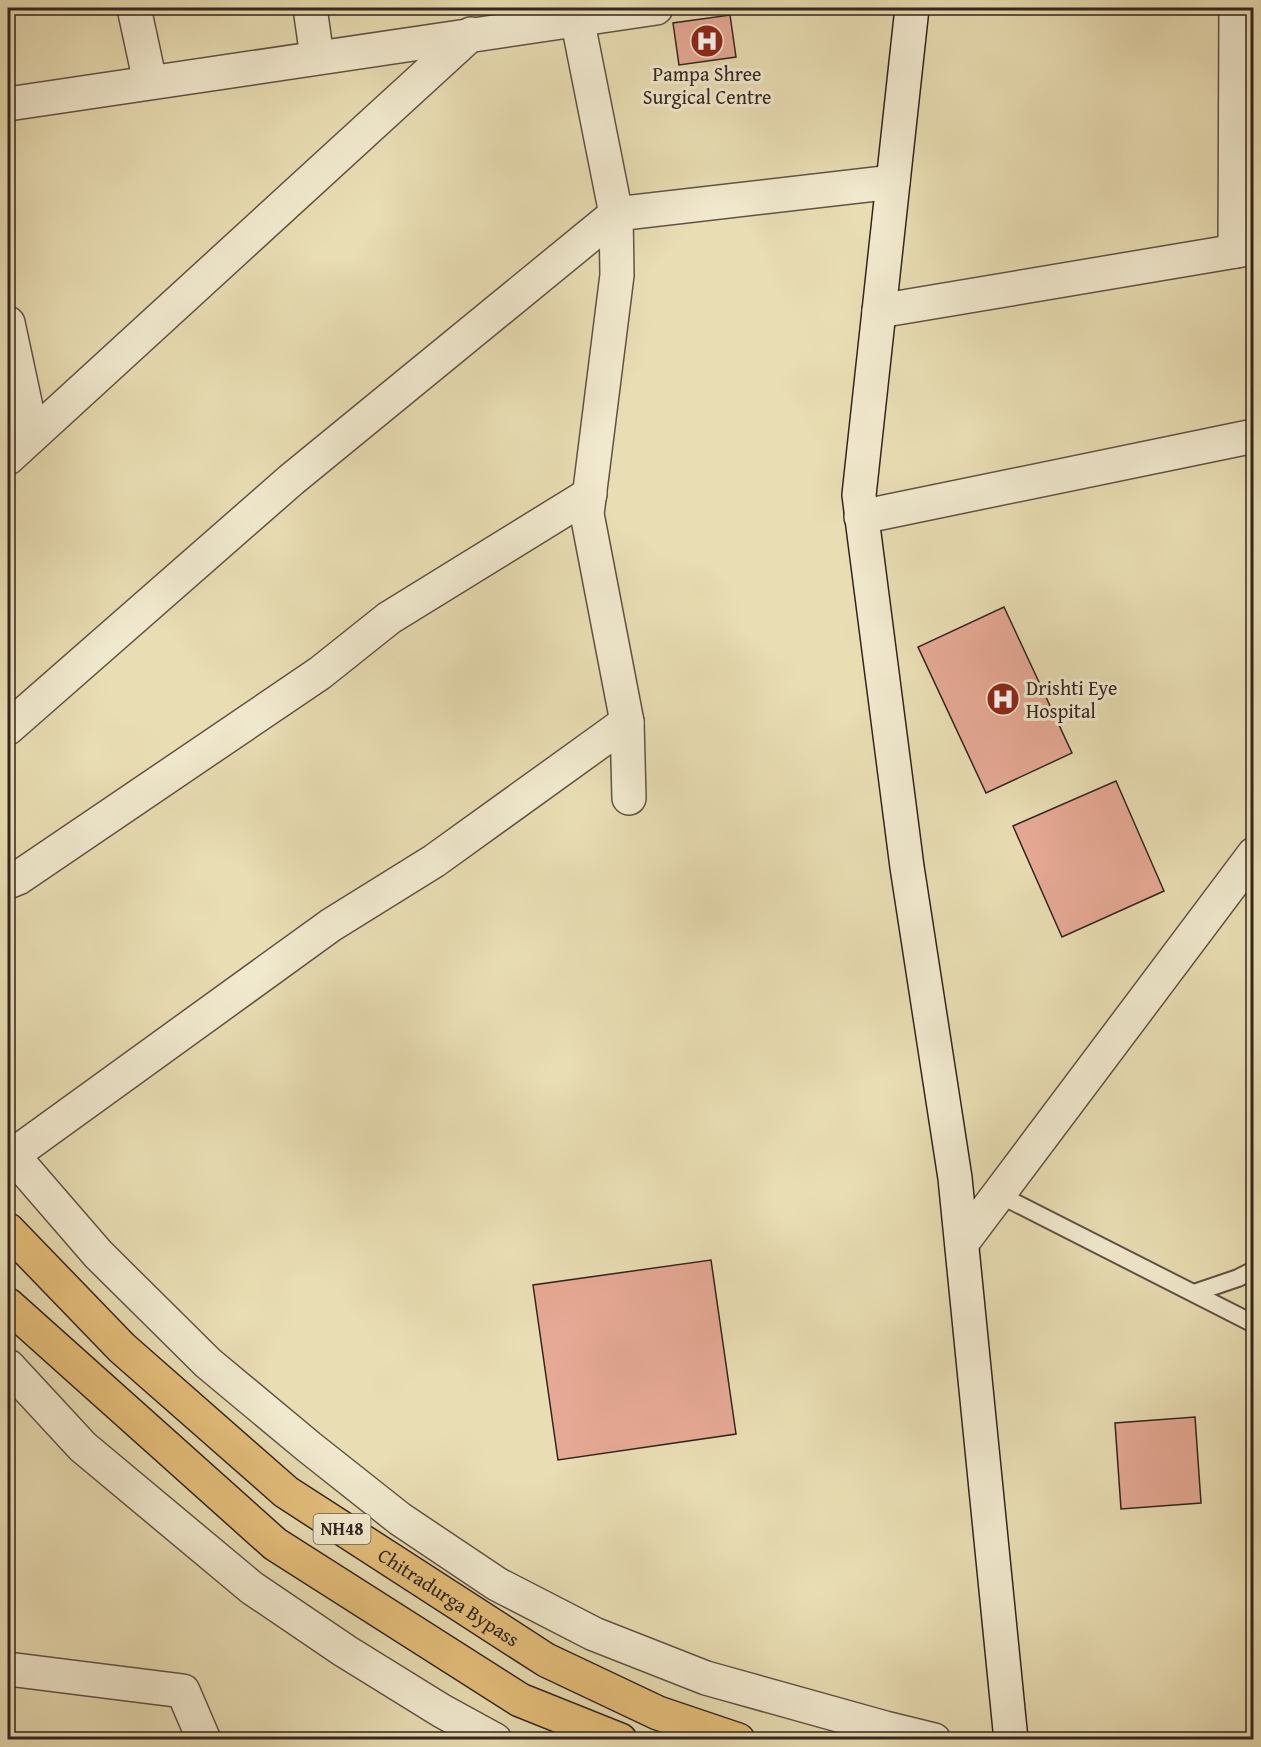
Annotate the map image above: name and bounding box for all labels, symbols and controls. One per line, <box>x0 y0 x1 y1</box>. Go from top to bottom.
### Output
hospital icon: Pampa Shree Surgical Centre <box>689 23 725 59</box>
place label: Pampa Shree Surgical Centre <box>643 59 771 111</box>
place label: Drishti Eye Hospital <box>1026 673 1117 725</box>
hospital icon: Drishti Eye Hospital <box>985 681 1021 717</box>
road number: NH48 <box>314 1514 370 1544</box>
street label: Chitradurga Bypass <box>372 1540 525 1653</box>

